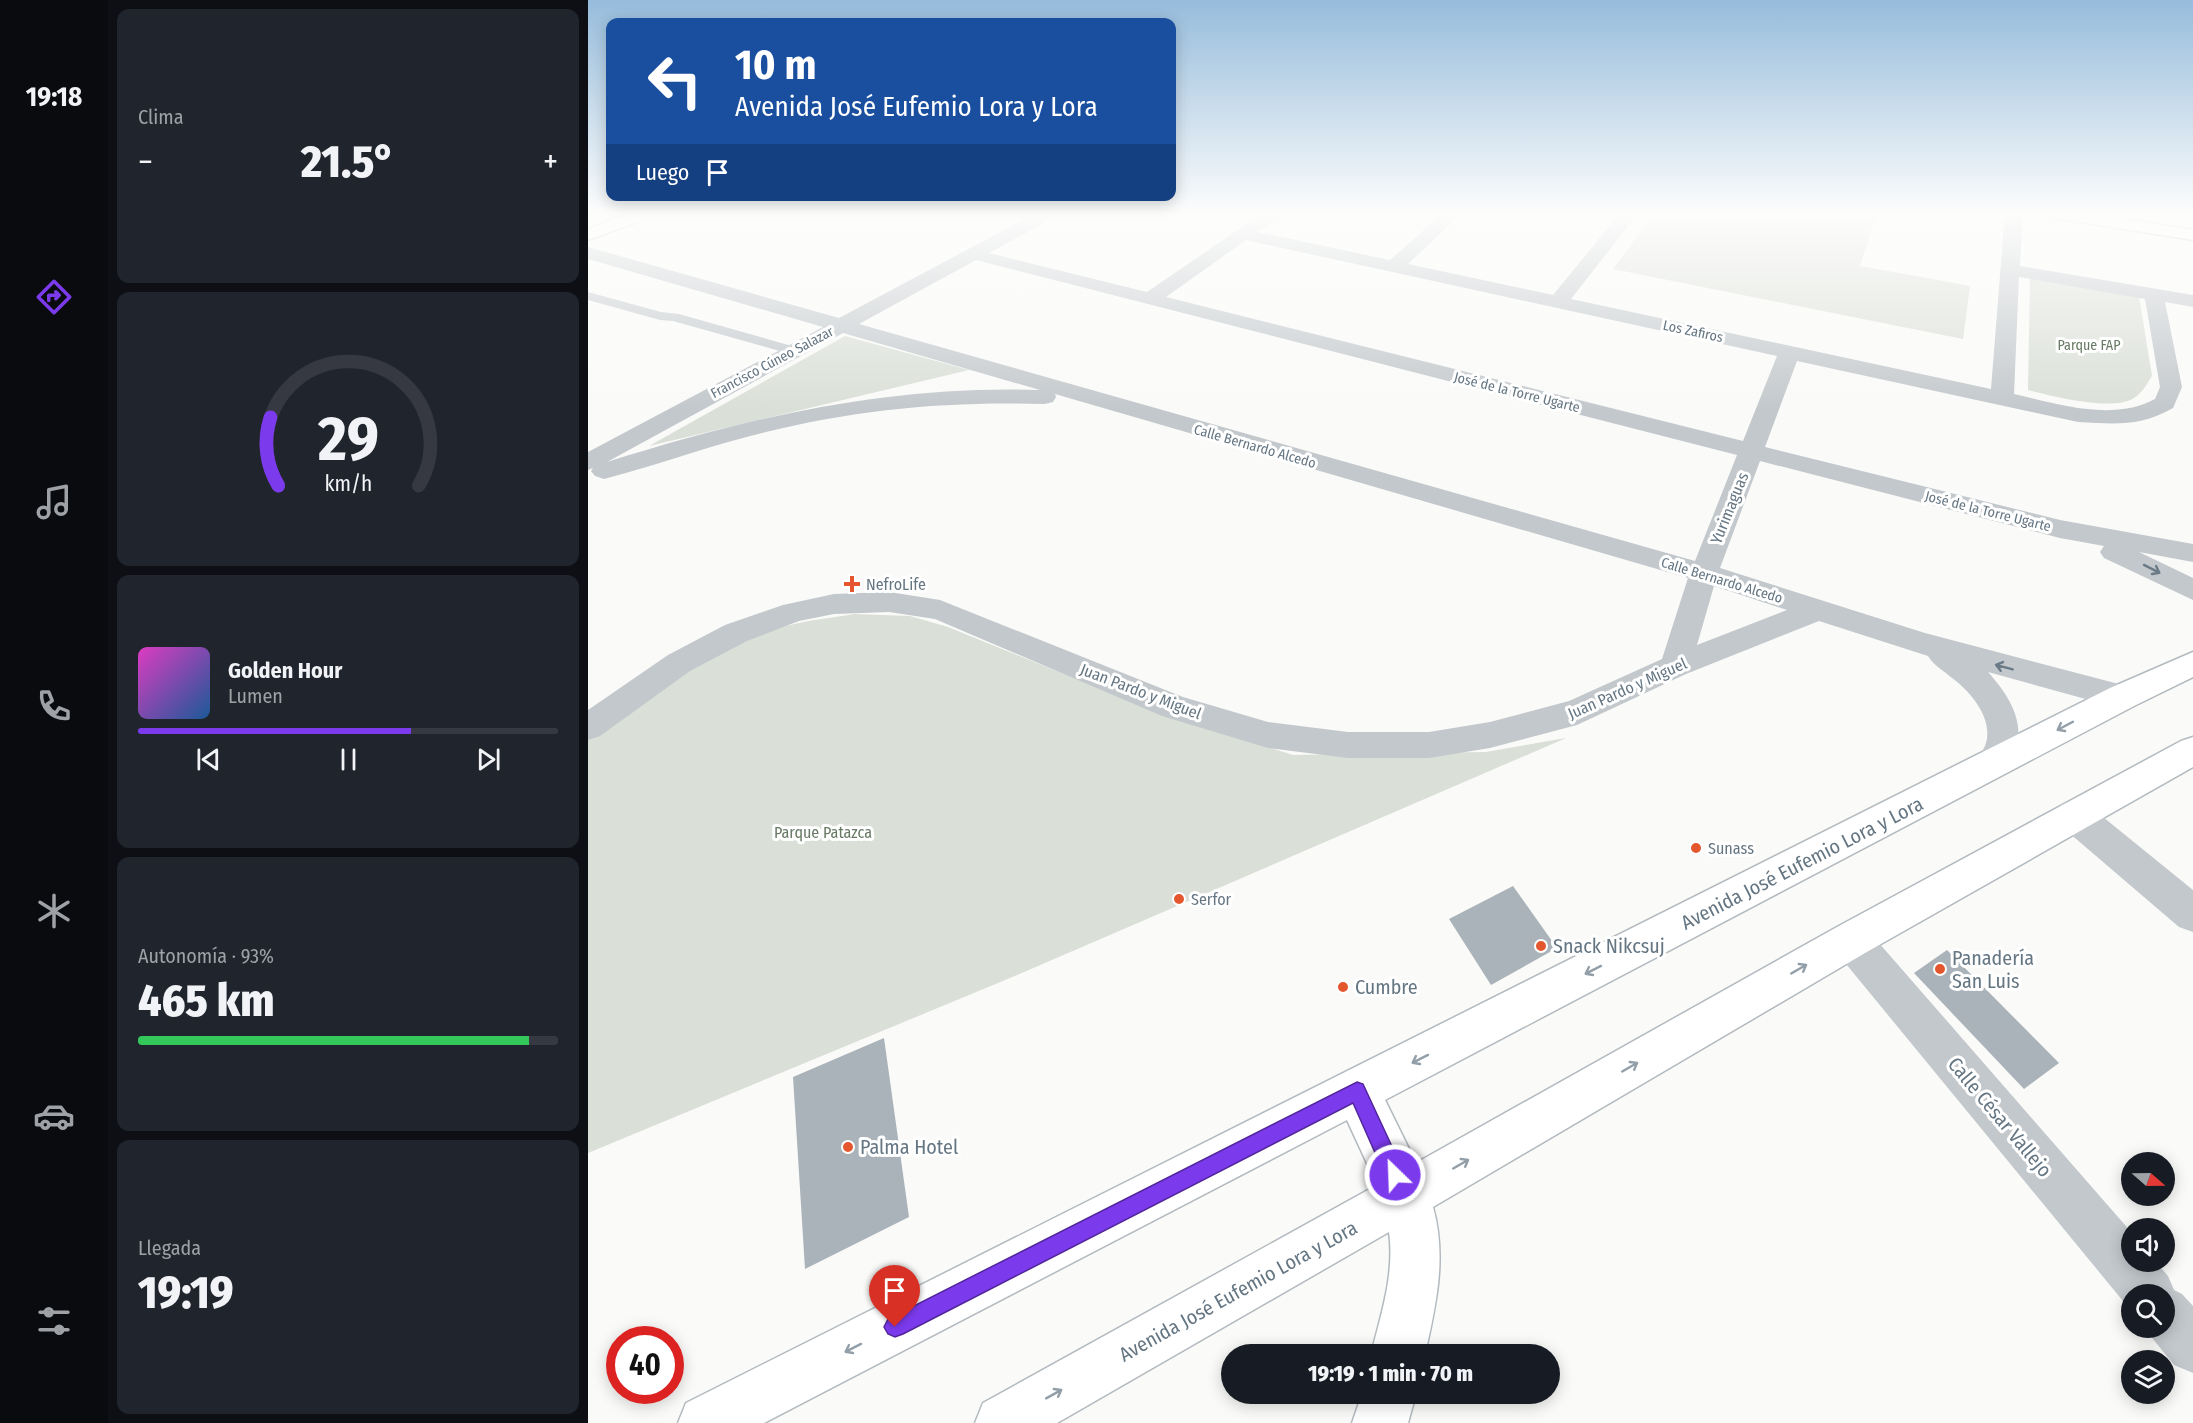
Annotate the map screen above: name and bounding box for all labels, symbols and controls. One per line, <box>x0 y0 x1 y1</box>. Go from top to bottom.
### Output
text: 10 m <box>735 40 816 90</box>
icon: left <box>636 42 714 120</box>
text: 19:18 <box>26 81 82 113</box>
text: Avenida José Eufemio Lora y Lora <box>735 91 1098 123</box>
text: Clima <box>138 105 183 129</box>
text: 21.5° <box>301 135 395 189</box>
text: − <box>138 142 153 182</box>
text: + <box>543 142 558 182</box>
icon: arrive <box>701 156 734 189</box>
text: Luego <box>636 159 689 186</box>
icon: directions <box>33 276 75 318</box>
street label: Los Zafiros <box>1661 317 1724 346</box>
street label: Francisco Cúneo Salazar <box>708 323 837 402</box>
park label: Parque FAP <box>2057 337 2121 354</box>
street label: José de la Torre Ugarte <box>1452 369 1582 416</box>
text: 29 <box>317 402 378 477</box>
street label: Calle Bernardo Alcedo <box>1192 421 1318 472</box>
street label: Yurimaguas <box>1707 470 1752 547</box>
text: km/h <box>324 471 372 497</box>
icon: music <box>33 481 75 523</box>
street label: José de la Torre Ugarte <box>1923 488 2053 535</box>
street label: Calle Bernardo Alcedo <box>1659 554 1785 607</box>
one-way arrow <box>2143 563 2161 575</box>
marker: NefroLife <box>843 575 861 593</box>
place label: NefroLife <box>866 575 926 594</box>
street label: Juan Pardo y Miguel <box>1565 654 1690 723</box>
text: Golden Hour <box>228 657 342 684</box>
street label: Juan Pardo y Miguel <box>1078 660 1204 723</box>
one-way arrow <box>1995 661 2014 672</box>
text: Lumen <box>228 684 283 708</box>
icon: phone <box>33 685 75 727</box>
one-way arrow <box>2056 721 2074 733</box>
icon: previous <box>192 743 225 776</box>
icon: pause <box>332 743 365 776</box>
icon: next <box>472 743 505 776</box>
street label: Avenida José Eufemio Lora y Lora <box>1677 791 1927 935</box>
park label: Parque Patazca <box>774 823 872 842</box>
place label: Sunass <box>1708 839 1754 858</box>
marker: Sunass <box>1689 841 1703 855</box>
icon: climate <box>33 890 75 932</box>
place label: Serfor <box>1191 890 1232 909</box>
marker: Serfor <box>1172 892 1186 906</box>
place label: Snack Nikcsuj <box>1553 934 1665 958</box>
marker: Snack Nikcsuj <box>1534 939 1548 953</box>
text: Autonomía · 93% <box>138 944 274 968</box>
place label: Panadería San Luis <box>1952 946 2034 993</box>
marker: Panadería San Luis <box>1933 962 1947 976</box>
one-way arrow <box>1790 963 1807 975</box>
one-way arrow <box>1585 965 1603 976</box>
text: 465 km <box>138 974 275 1028</box>
place label: Cumbre <box>1355 975 1418 999</box>
marker: Cumbre <box>1336 980 1350 994</box>
street label: Calle César Vallejo <box>1943 1052 2057 1182</box>
one-way arrow <box>1411 1054 1429 1065</box>
one-way arrow <box>1621 1061 1638 1073</box>
icon: car <box>33 1095 75 1137</box>
place label: Palma Hotel <box>860 1135 958 1159</box>
marker: Palma Hotel <box>841 1140 855 1154</box>
position arrow <box>1363 1143 1427 1207</box>
north arrow <box>2121 1152 2175 1206</box>
map controls <box>2121 1152 2175 1404</box>
one-way arrow <box>1452 1158 1469 1170</box>
street label: Avenida José Eufemio Lora y Lora <box>1115 1215 1361 1367</box>
button: sound <box>2121 1218 2175 1272</box>
text: Llegada <box>138 1236 201 1260</box>
pin <box>869 1265 920 1327</box>
text: 19:19 <box>138 1266 233 1320</box>
icon: arrive <box>878 1274 911 1307</box>
button: search <box>2121 1284 2175 1338</box>
icon: filters <box>33 1300 75 1342</box>
speed limit sign: 40 <box>606 1326 684 1404</box>
one-way arrow <box>845 1343 863 1354</box>
button: layers <box>2121 1350 2175 1404</box>
text: 19:19 · 1 min · 70 m <box>1308 1360 1473 1387</box>
one-way arrow <box>1045 1388 1062 1400</box>

